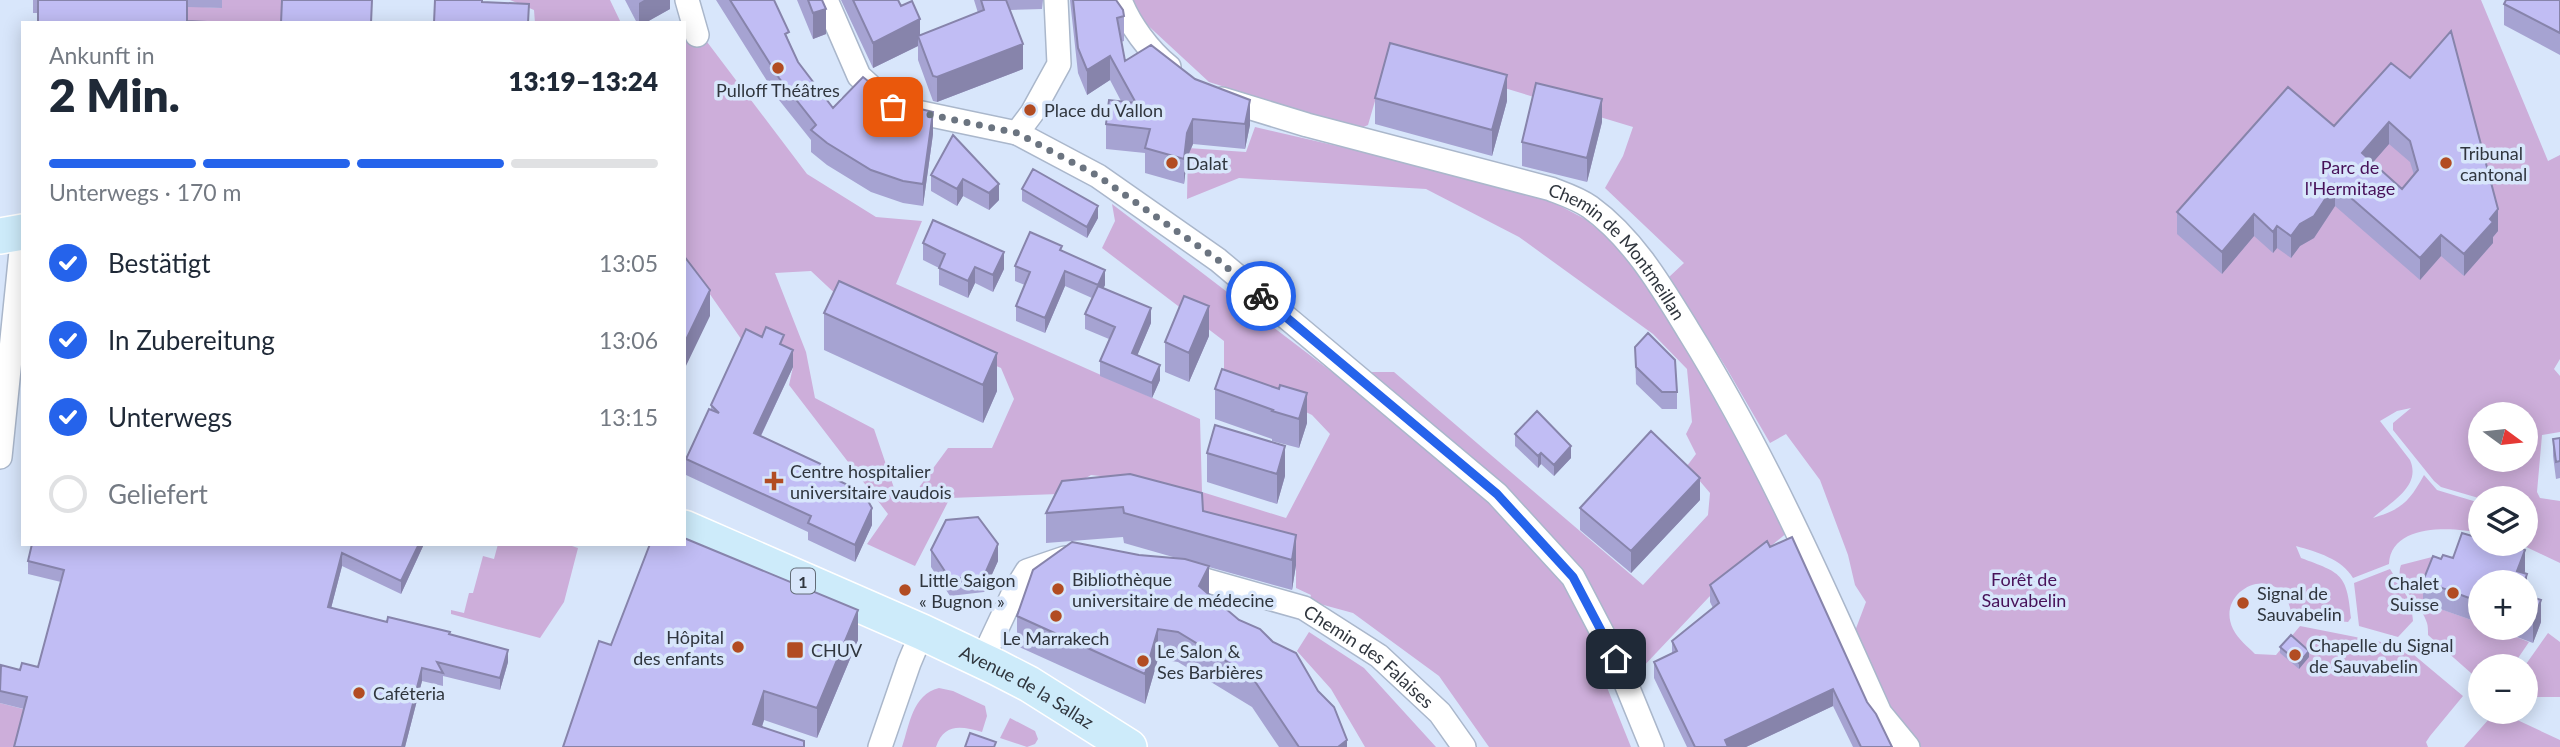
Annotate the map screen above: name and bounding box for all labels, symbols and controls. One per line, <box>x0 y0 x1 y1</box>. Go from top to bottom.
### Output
text: Ankunft in <box>49 41 155 69</box>
marker: Pulloff Théâtres <box>770 60 786 76</box>
text: 13:19–13:24 <box>508 65 658 97</box>
text: 2 Min. <box>49 67 180 122</box>
pin <box>863 77 923 137</box>
place label: Pulloff Théâtres <box>716 79 840 101</box>
icon: bag <box>874 88 912 126</box>
place label: Place du Vallon <box>1044 99 1163 121</box>
marker: Place du Vallon <box>1022 102 1038 118</box>
place label: Tribunal cantonal <box>2460 142 2527 185</box>
place label: Dalat <box>1186 152 1228 174</box>
marker: Dalat <box>1164 155 1180 171</box>
marker: Tribunal cantonal <box>2438 155 2454 171</box>
park label: Parc de l'Hermitage <box>2305 156 2395 199</box>
text: Unterwegs · 170 m <box>49 178 242 206</box>
street label: Chemin de Montmeillan <box>1546 178 1690 324</box>
icon: check <box>49 244 87 282</box>
text: Bestätigt <box>108 247 211 279</box>
text: 13:05 <box>599 249 658 277</box>
courier <box>1226 261 1296 331</box>
icon: bike <box>1242 277 1280 315</box>
icon: check <box>49 321 87 359</box>
text: In Zubereitung <box>108 324 275 356</box>
text: 13:06 <box>599 326 658 354</box>
icon: check <box>49 398 87 436</box>
text: Unterwegs <box>108 401 232 433</box>
north arrow <box>2468 402 2538 472</box>
map controls <box>2468 402 2538 724</box>
text: 13:15 <box>599 403 658 431</box>
place label: Centre hospitalier universitaire vaudois <box>790 460 952 503</box>
marker: Centre hospitalier universitaire vaudois <box>764 471 784 491</box>
text: Geliefert <box>108 478 208 510</box>
button: layers <box>2468 486 2538 556</box>
road number: 1 <box>791 568 815 594</box>
place label: Bibliothèque universitaire de médecine <box>1072 568 1274 611</box>
park label: Forêt de Sauvabelin <box>1982 568 2066 611</box>
place label: Little Saigon « Bugnon » <box>919 569 1016 612</box>
button: + <box>2468 570 2538 640</box>
place label: Chalet Suisse <box>2388 572 2440 615</box>
marker: Bibliothèque universitaire de médecine <box>1050 581 1066 597</box>
marker: Little Saigon « Bugnon » <box>897 582 913 598</box>
place label: Signal de Sauvabelin <box>2257 582 2342 625</box>
marker: Chalet Suisse <box>2445 585 2461 601</box>
marker: Signal de Sauvabelin <box>2235 595 2251 611</box>
street label: Chemin des Falaises <box>1300 600 1439 713</box>
marker: Le Marrakech <box>1048 608 1064 624</box>
place label: Hôpital des enfants <box>633 626 724 669</box>
place label: Le Marrakech <box>1003 627 1109 649</box>
pin <box>1586 629 1646 689</box>
place label: Chapelle du Signal de Sauvabelin <box>2309 634 2454 677</box>
marker: Hôpital des enfants <box>730 639 746 655</box>
place label: CHUV <box>811 639 863 661</box>
marker: CHUV <box>785 640 805 660</box>
street label: Avenue de la Sallaz <box>956 640 1098 733</box>
place label: Le Salon & Ses Barbières <box>1157 640 1263 683</box>
icon: home <box>1597 640 1635 678</box>
marker: Chapelle du Signal de Sauvabelin <box>2287 647 2303 663</box>
marker: Le Salon & Ses Barbières <box>1135 653 1151 669</box>
button: − <box>2468 654 2538 724</box>
place label: Caféteria <box>373 682 445 704</box>
marker: Caféteria <box>351 685 367 701</box>

